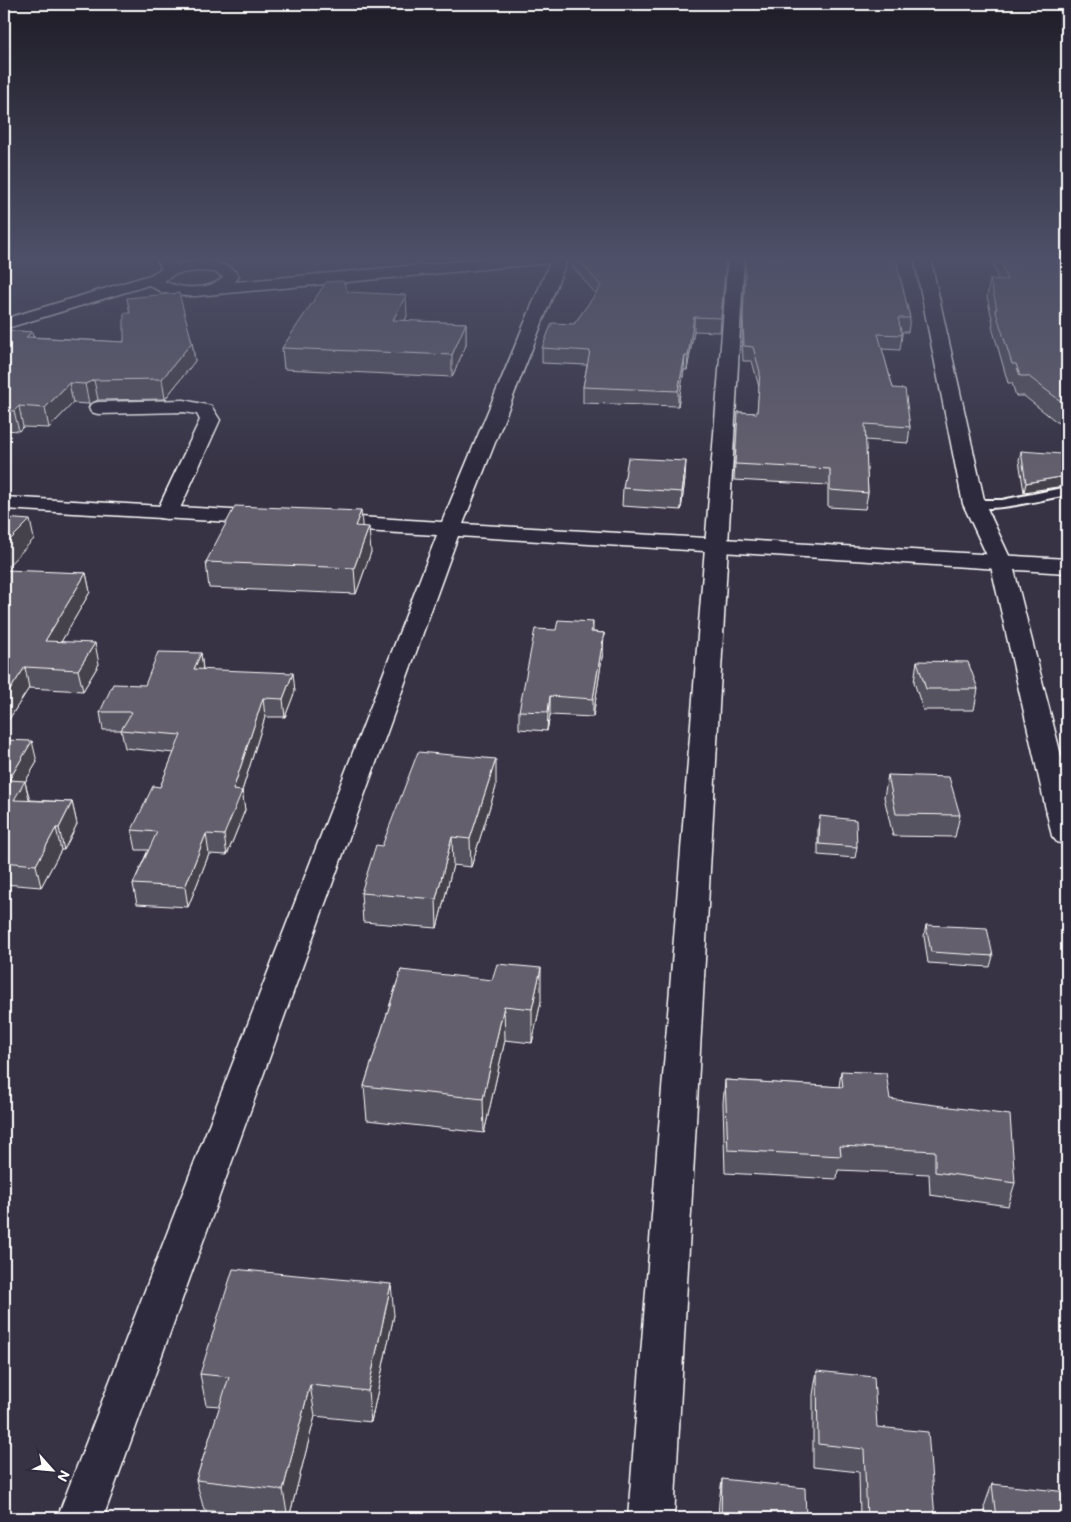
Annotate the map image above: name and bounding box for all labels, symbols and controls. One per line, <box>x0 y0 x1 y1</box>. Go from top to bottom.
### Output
north arrow <box>28 1444 78 1494</box>
text: N <box>53 1467 75 1485</box>

